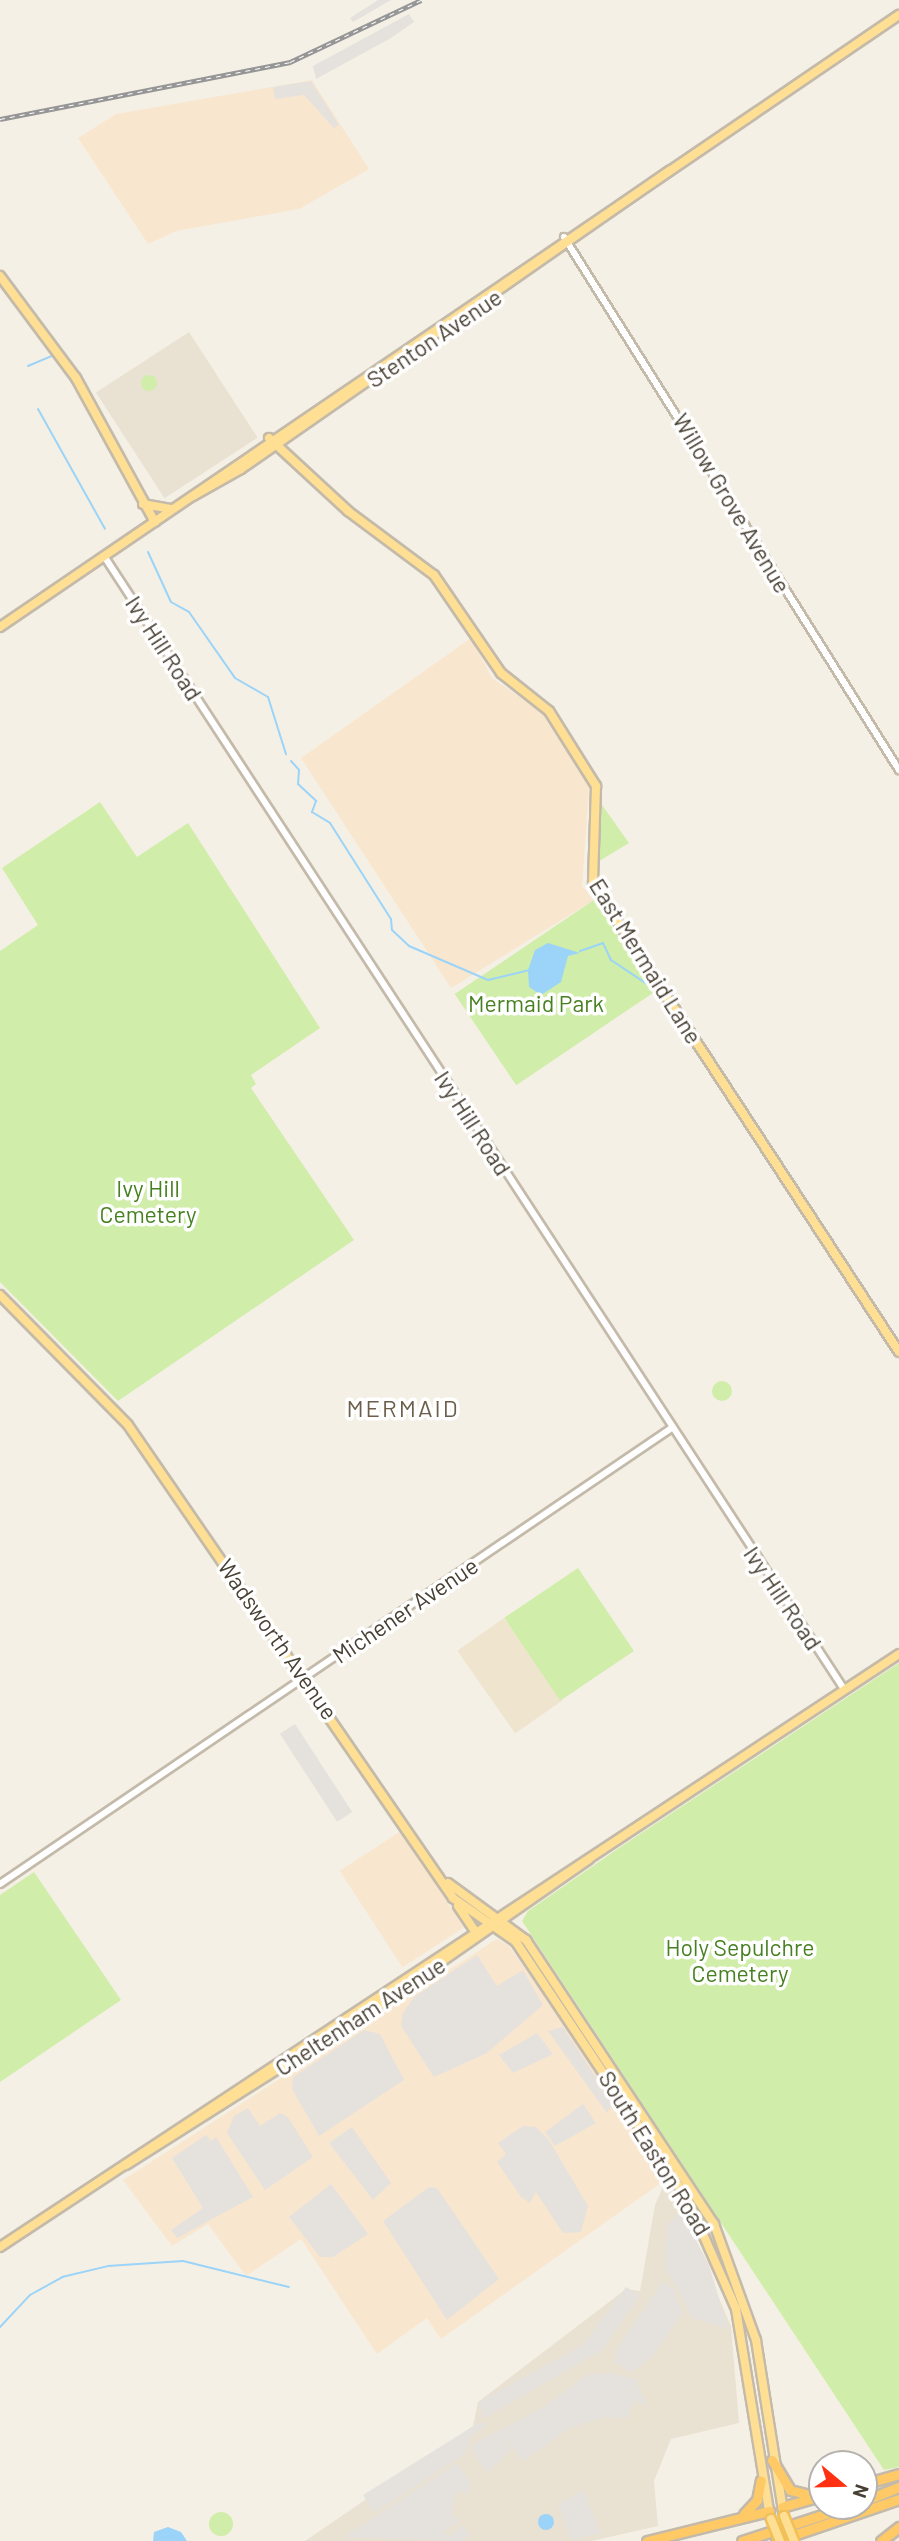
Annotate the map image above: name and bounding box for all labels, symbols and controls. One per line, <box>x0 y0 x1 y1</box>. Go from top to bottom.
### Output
street label: Stenton Avenue <box>361 283 507 393</box>
street label: Willow Grove Avenue <box>667 408 797 598</box>
street label: Ivy Hill Road <box>120 591 208 705</box>
street label: East Mermaid Lane <box>584 873 708 1049</box>
park label: Mermaid Park <box>468 989 604 1017</box>
street label: Ivy Hill Road <box>429 1066 517 1180</box>
park label: Ivy Hill Cemetery <box>99 1174 197 1228</box>
district label: MERMAID <box>347 1394 459 1422</box>
street label: Ivy Hill Road <box>738 1541 828 1655</box>
street label: Michener Avenue <box>327 1551 483 1669</box>
street label: Wadsworth Avenue <box>212 1553 344 1725</box>
park label: Holy Sepulchre Cemetery <box>666 1933 814 1987</box>
street label: Cheltenham Avenue <box>270 1951 450 2081</box>
street label: South Easton Road <box>593 2066 717 2240</box>
north arrow <box>808 2450 878 2520</box>
text: N <box>849 2482 874 2501</box>

